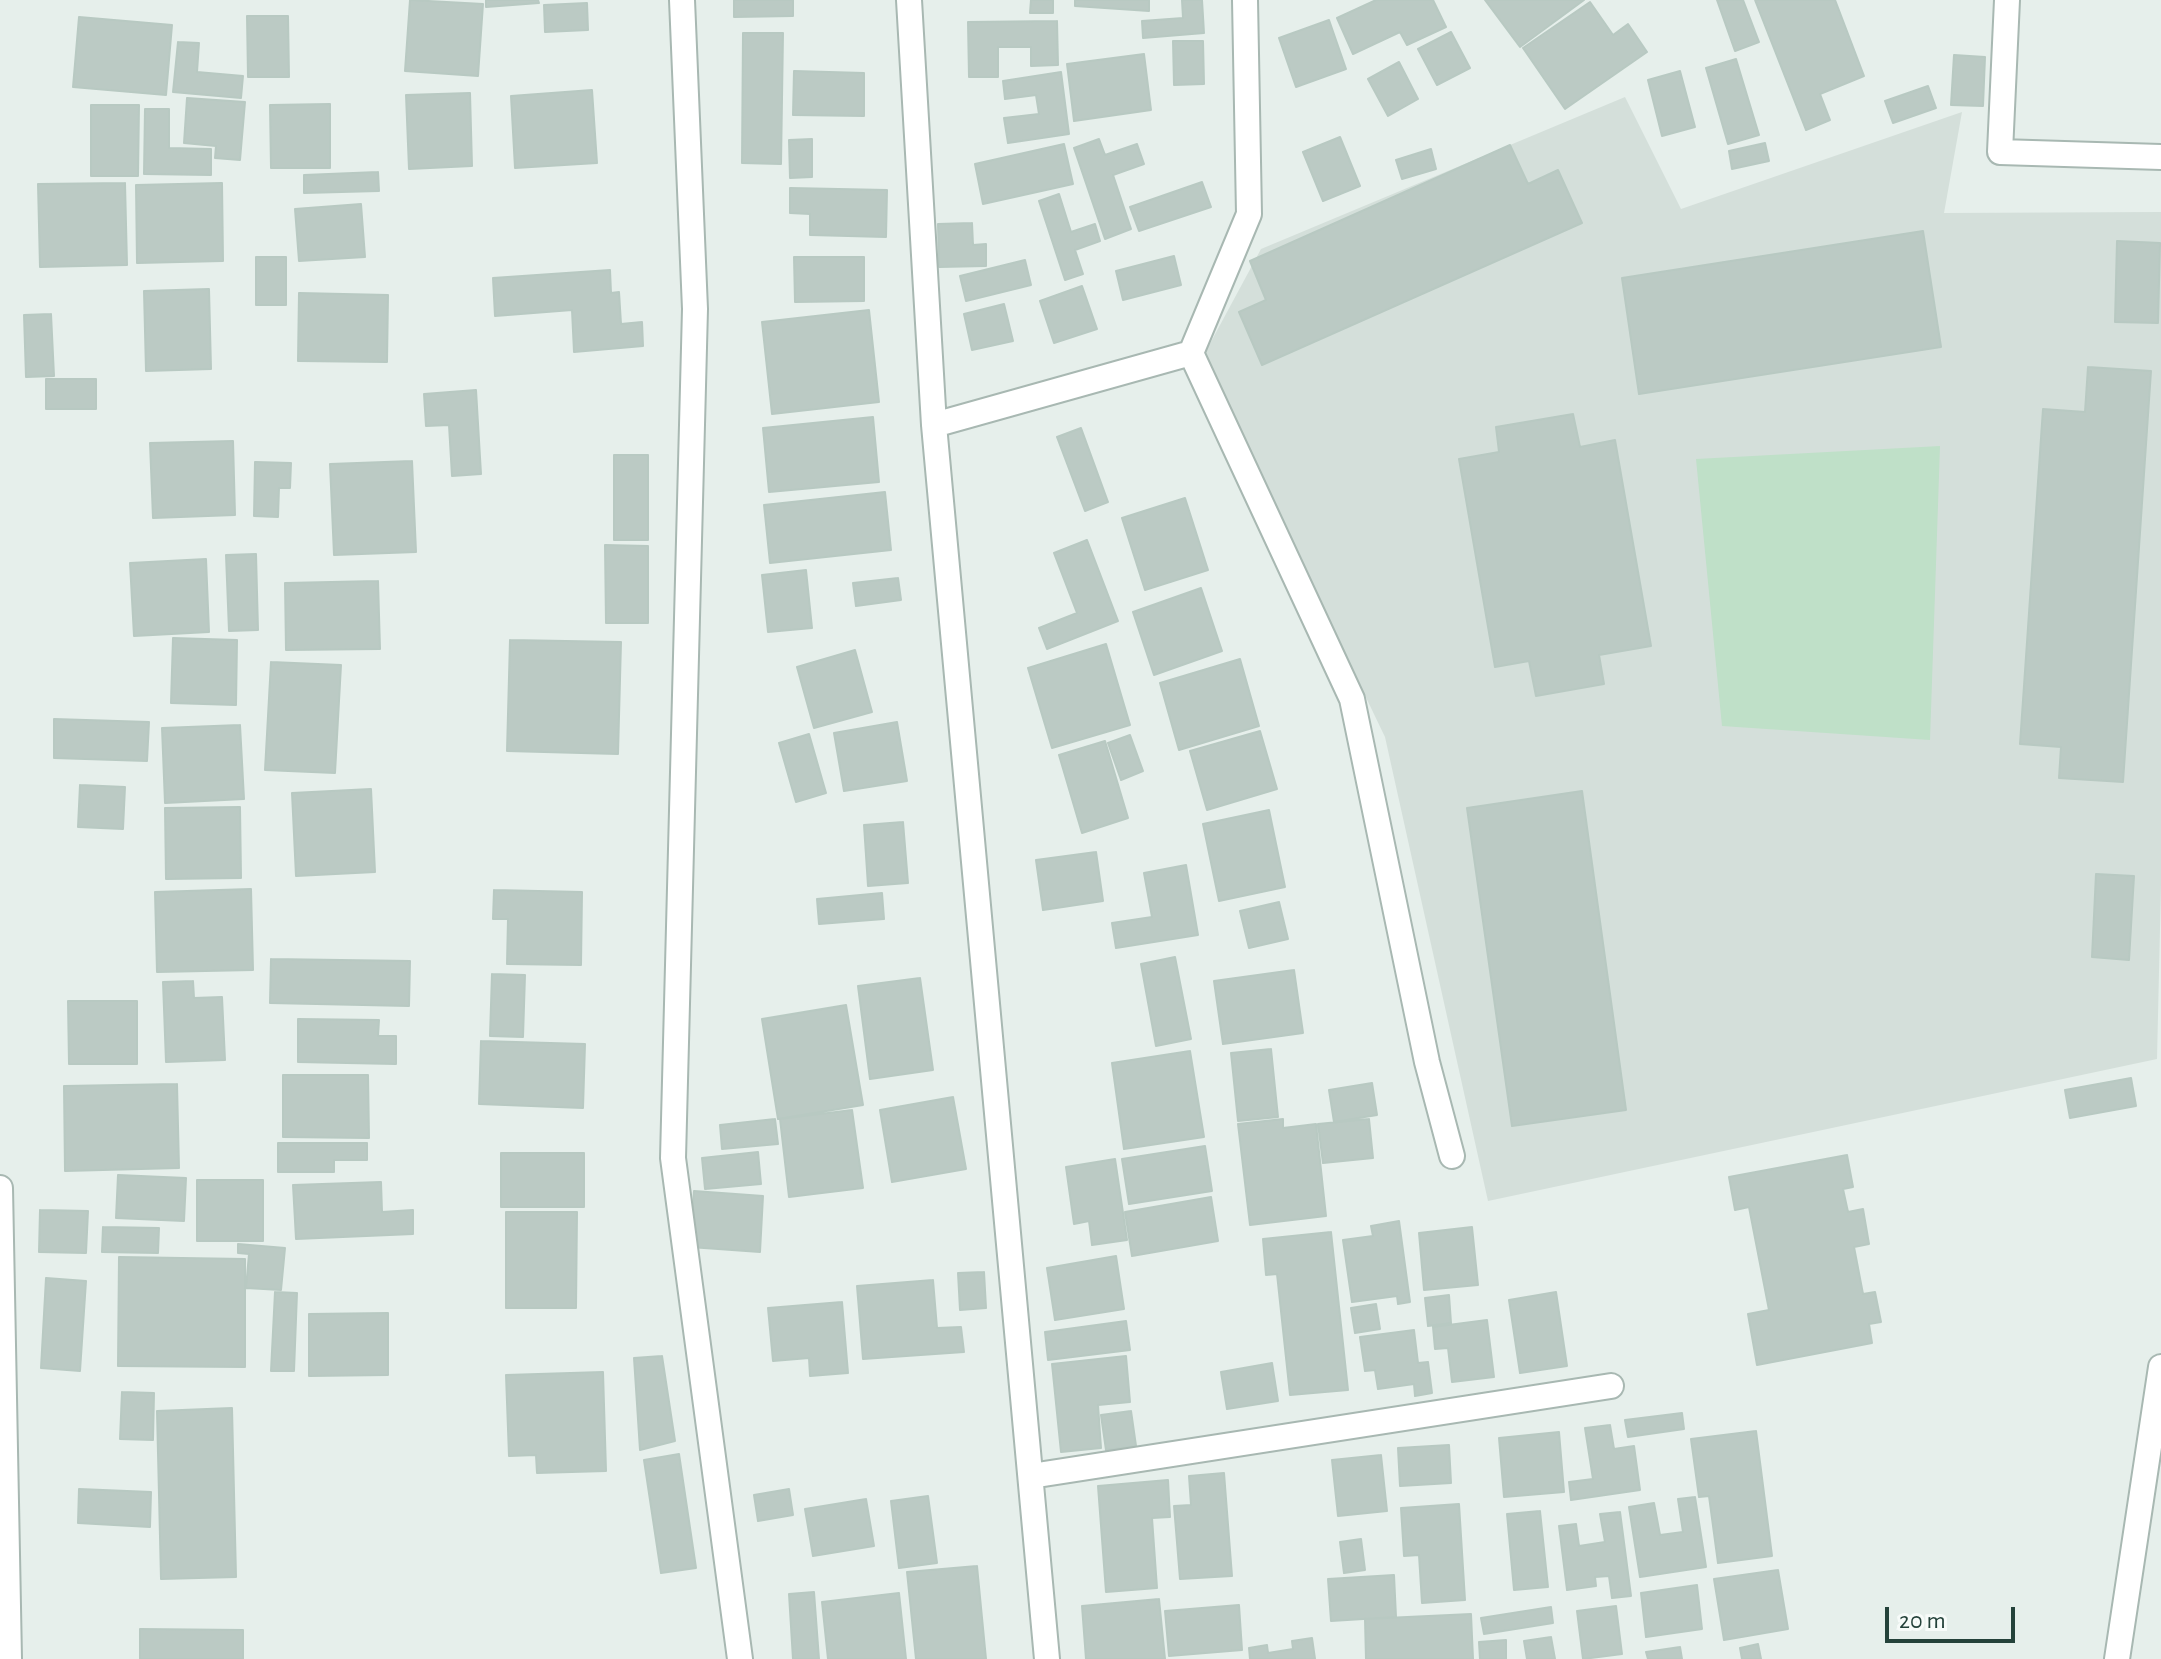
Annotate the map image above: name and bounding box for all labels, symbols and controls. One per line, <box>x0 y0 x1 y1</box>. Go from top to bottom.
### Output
scale bar <box>1889 1591 2019 1641</box>
text: 20 m <box>1899 1609 1946 1633</box>

